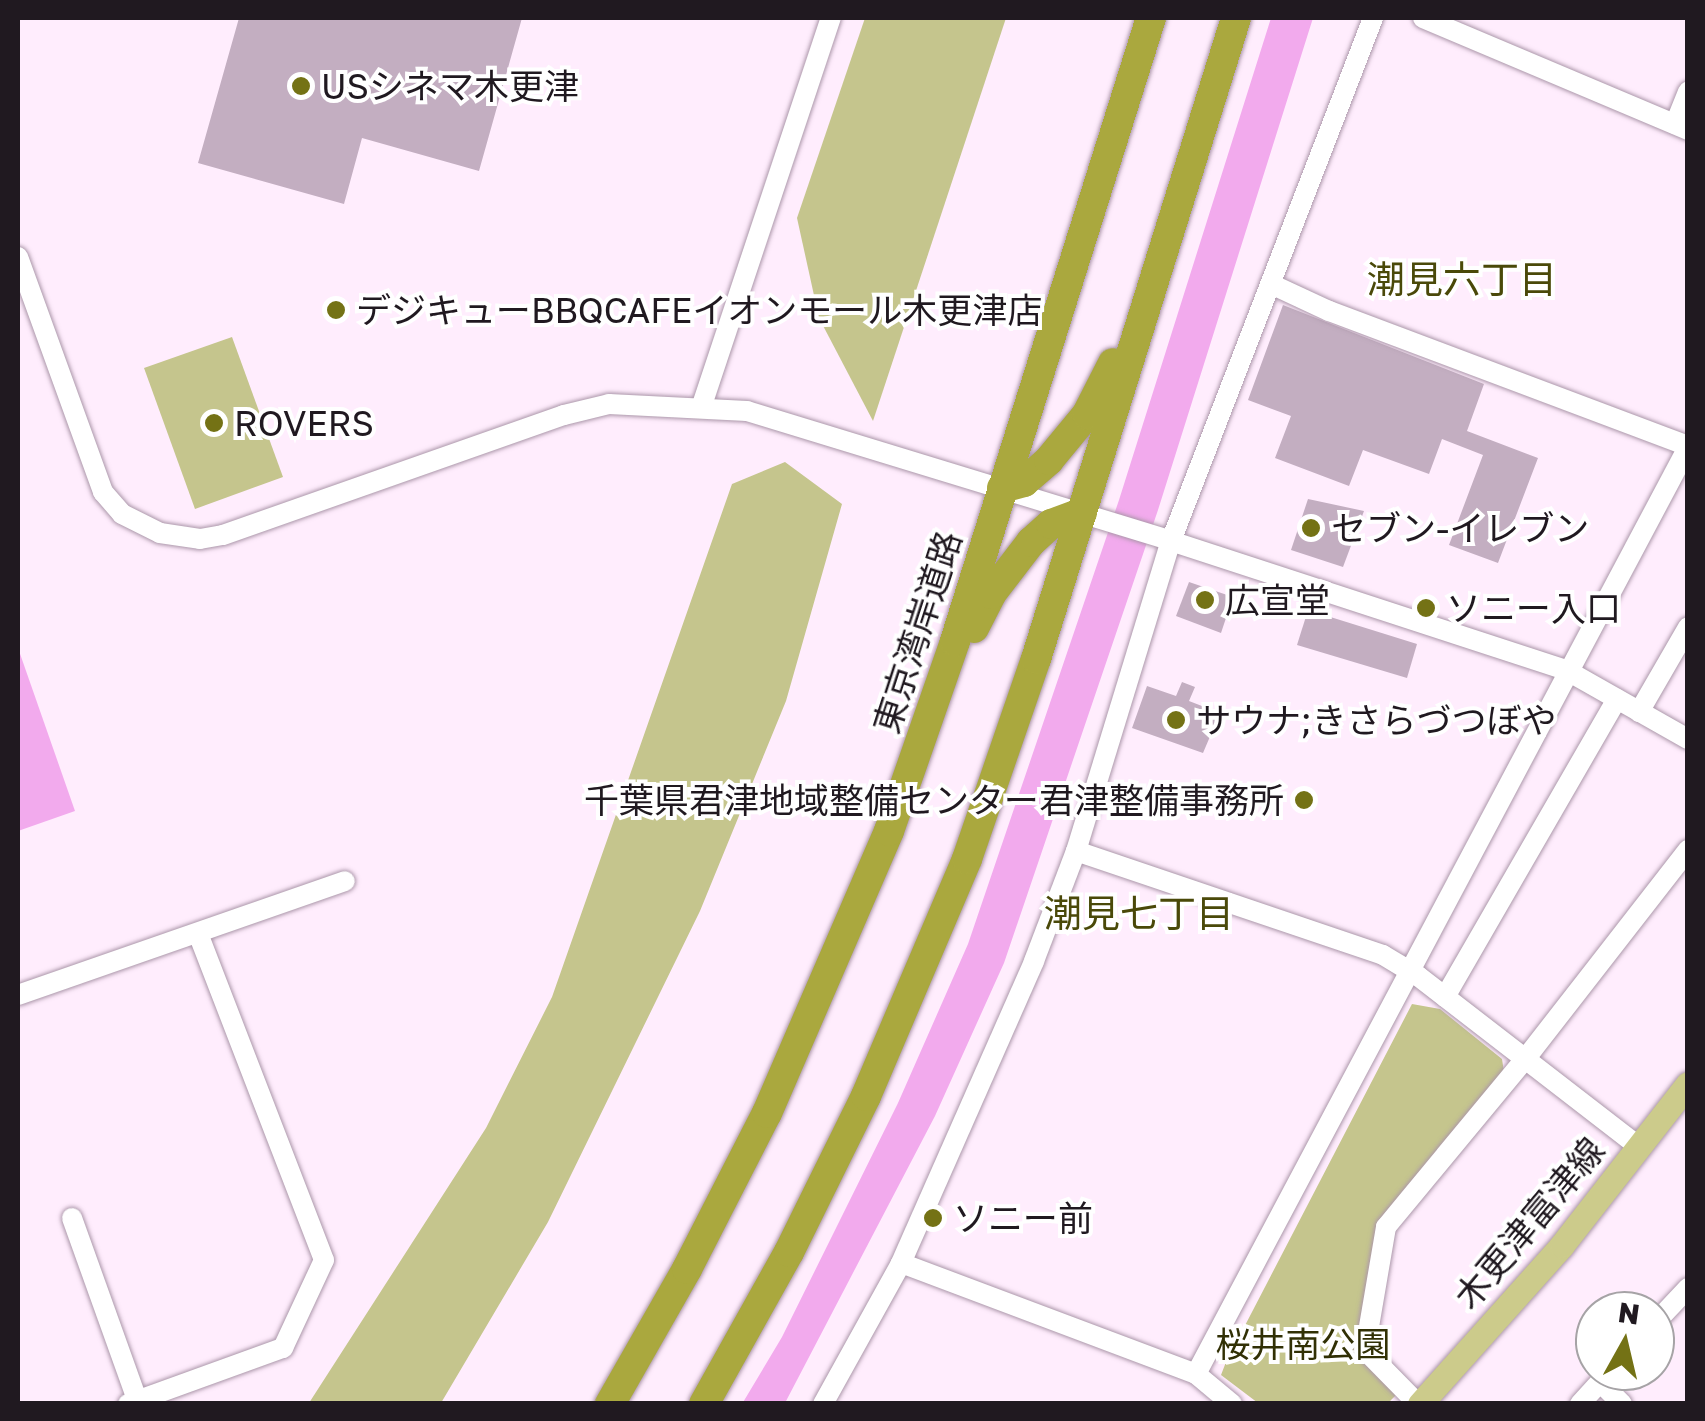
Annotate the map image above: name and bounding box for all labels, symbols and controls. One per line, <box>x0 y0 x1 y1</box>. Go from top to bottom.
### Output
place label: USシネマ木更津 <box>321 65 579 107</box>
marker: USシネマ木更津 <box>290 75 312 97</box>
district label: 潮見六丁目 <box>1367 256 1557 302</box>
place label: デジキューBBQCAFEイオンモール木更津店 <box>356 289 1042 331</box>
marker: デジキューBBQCAFEイオンモール木更津店 <box>325 299 347 321</box>
place label: ROVERS <box>234 402 374 444</box>
marker: ROVERS <box>203 412 225 434</box>
place label: セブン-イレブン <box>1331 507 1589 549</box>
marker: セブン-イレブン <box>1300 517 1322 539</box>
street label: 東京湾岸道路 <box>865 526 969 738</box>
place label: 広宣堂 <box>1225 579 1330 621</box>
place label: ソニー入口 <box>1446 587 1621 629</box>
marker: 広宣堂 <box>1194 589 1216 611</box>
marker: ソニー入口 <box>1415 597 1437 619</box>
place label: サウナ;きさらづつぼや <box>1196 699 1556 741</box>
marker: サウナ;きさらづつぼや <box>1165 709 1187 731</box>
place label: 千葉県君津地域整備センター君津整備事務所 <box>584 779 1284 821</box>
marker: 千葉県君津地域整備センター君津整備事務所 <box>1293 789 1315 811</box>
district label: 潮見七丁目 <box>1044 890 1234 936</box>
street label: 木更津富津線 <box>1445 1129 1613 1317</box>
place label: ソニー前 <box>953 1197 1093 1239</box>
marker: ソニー前 <box>922 1207 944 1229</box>
north arrow <box>1575 1291 1675 1391</box>
text: N <box>1616 1295 1642 1331</box>
park label: 桜井南公園 <box>1216 1323 1390 1365</box>

